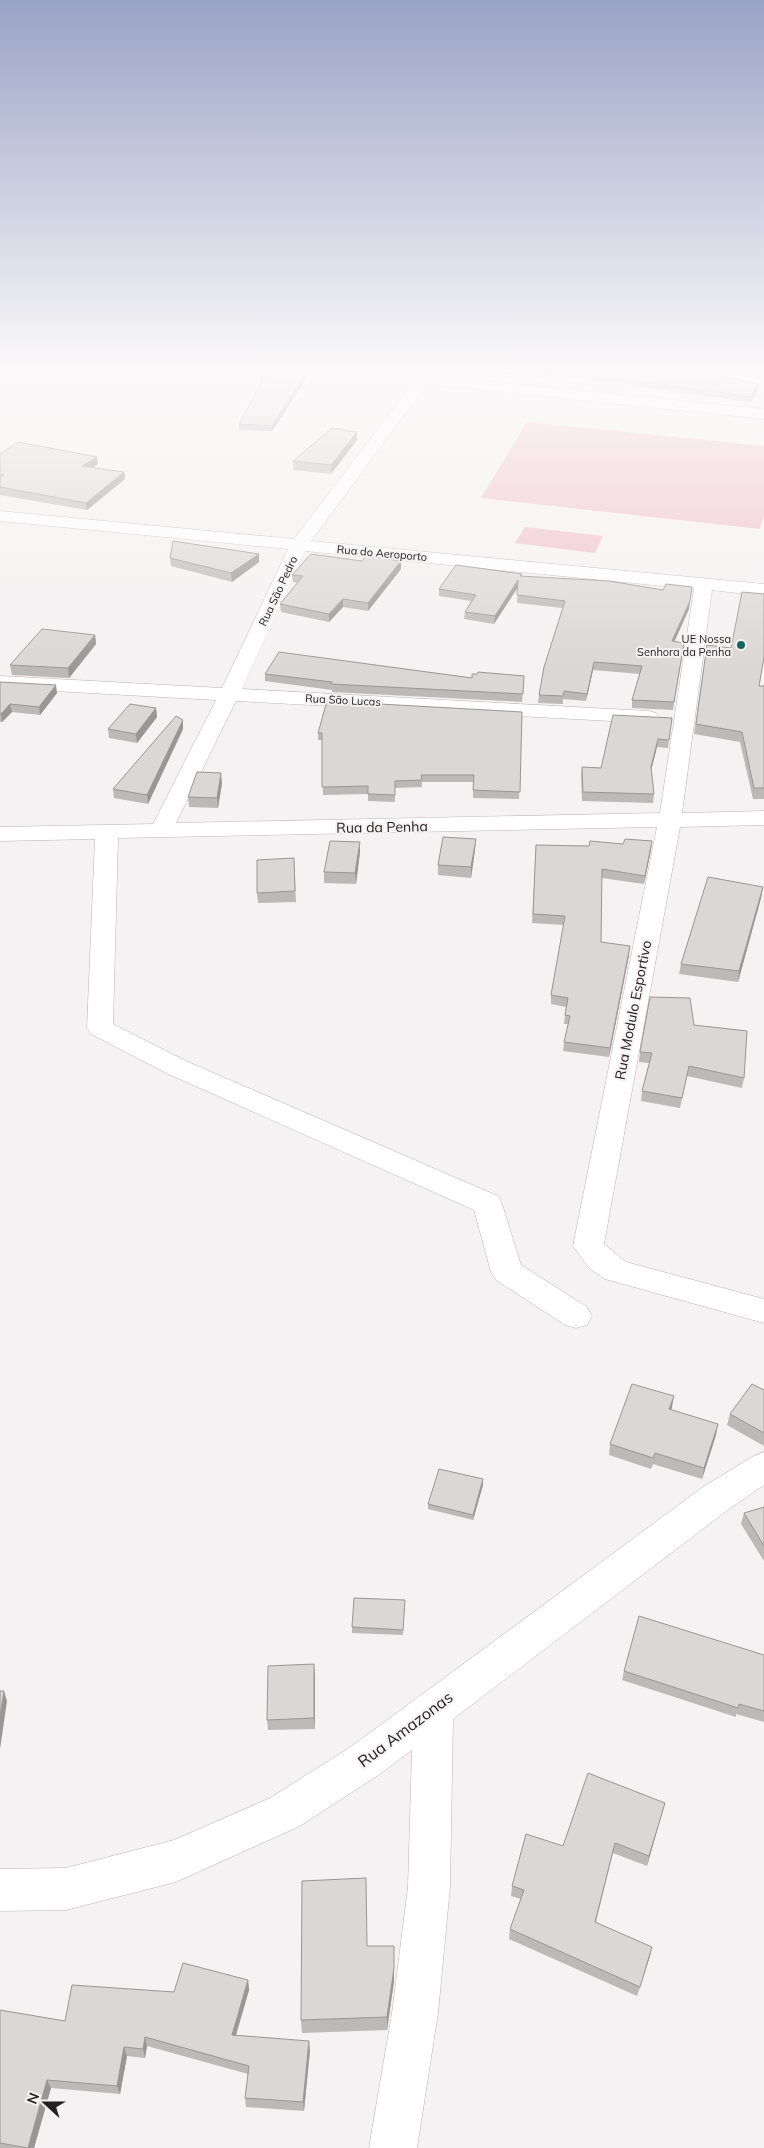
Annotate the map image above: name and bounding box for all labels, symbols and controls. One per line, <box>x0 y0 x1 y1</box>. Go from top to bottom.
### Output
street label: Rua do Aeroporto <box>336 542 428 564</box>
street label: Rua São Pedro <box>256 554 300 628</box>
place label: UE Nossa Senhora da Penha <box>637 632 731 659</box>
marker: UE Nossa Senhora da Penha <box>735 639 747 651</box>
street label: Rua São Lucas <box>305 691 381 709</box>
street label: Rua da Penha <box>336 817 428 837</box>
street label: Rua Modulo Esportivo <box>611 939 655 1081</box>
street label: Rua Amazonas <box>354 1687 456 1771</box>
north arrow <box>20 2078 70 2128</box>
text: N <box>23 2090 43 2107</box>

